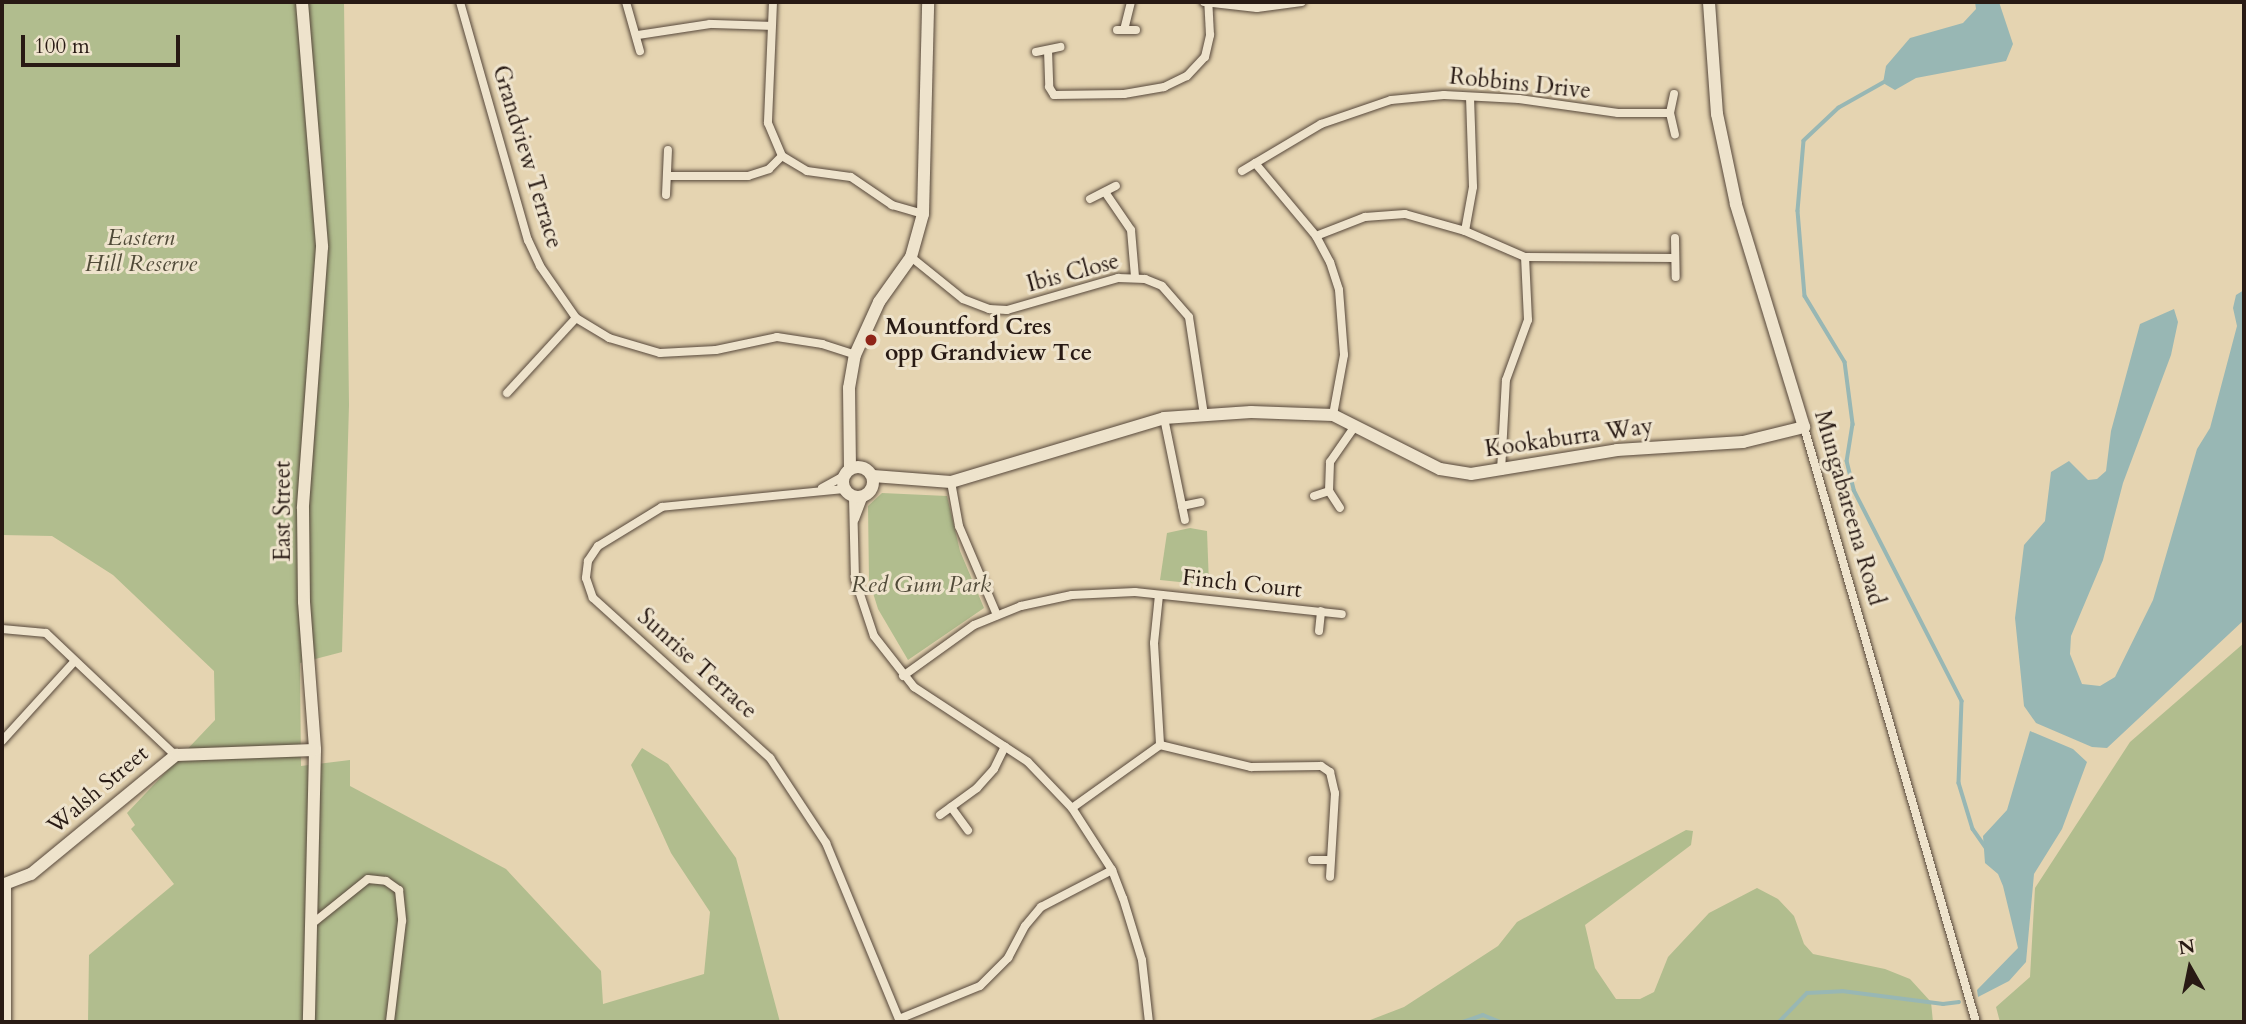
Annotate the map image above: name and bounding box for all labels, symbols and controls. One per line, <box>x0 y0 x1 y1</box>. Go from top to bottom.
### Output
scale bar <box>24 21 184 65</box>
text: 100 m <box>34 32 90 61</box>
street label: Grandview Terrace <box>486 62 568 252</box>
street label: Robbins Drive <box>1448 63 1592 105</box>
park label: Eastern Hill Reserve <box>85 224 197 278</box>
street label: Ibis Close <box>1024 247 1122 299</box>
place label: Mountford Cres opp Grandview Tce <box>885 313 1092 367</box>
marker: Mountford Cres opp Grandview Tce <box>863 332 879 348</box>
street label: Mungabareena Road <box>1808 407 1890 609</box>
street label: Kookaburra Way <box>1483 413 1655 463</box>
street label: East Street <box>269 461 297 561</box>
street label: Finch Court <box>1181 564 1303 604</box>
park label: Red Gum Park <box>851 571 991 599</box>
street label: Sunrise Terrace <box>632 603 762 725</box>
street label: Walsh Street <box>42 740 154 840</box>
north arrow <box>2155 933 2225 1003</box>
text: N <box>2177 933 2197 961</box>

